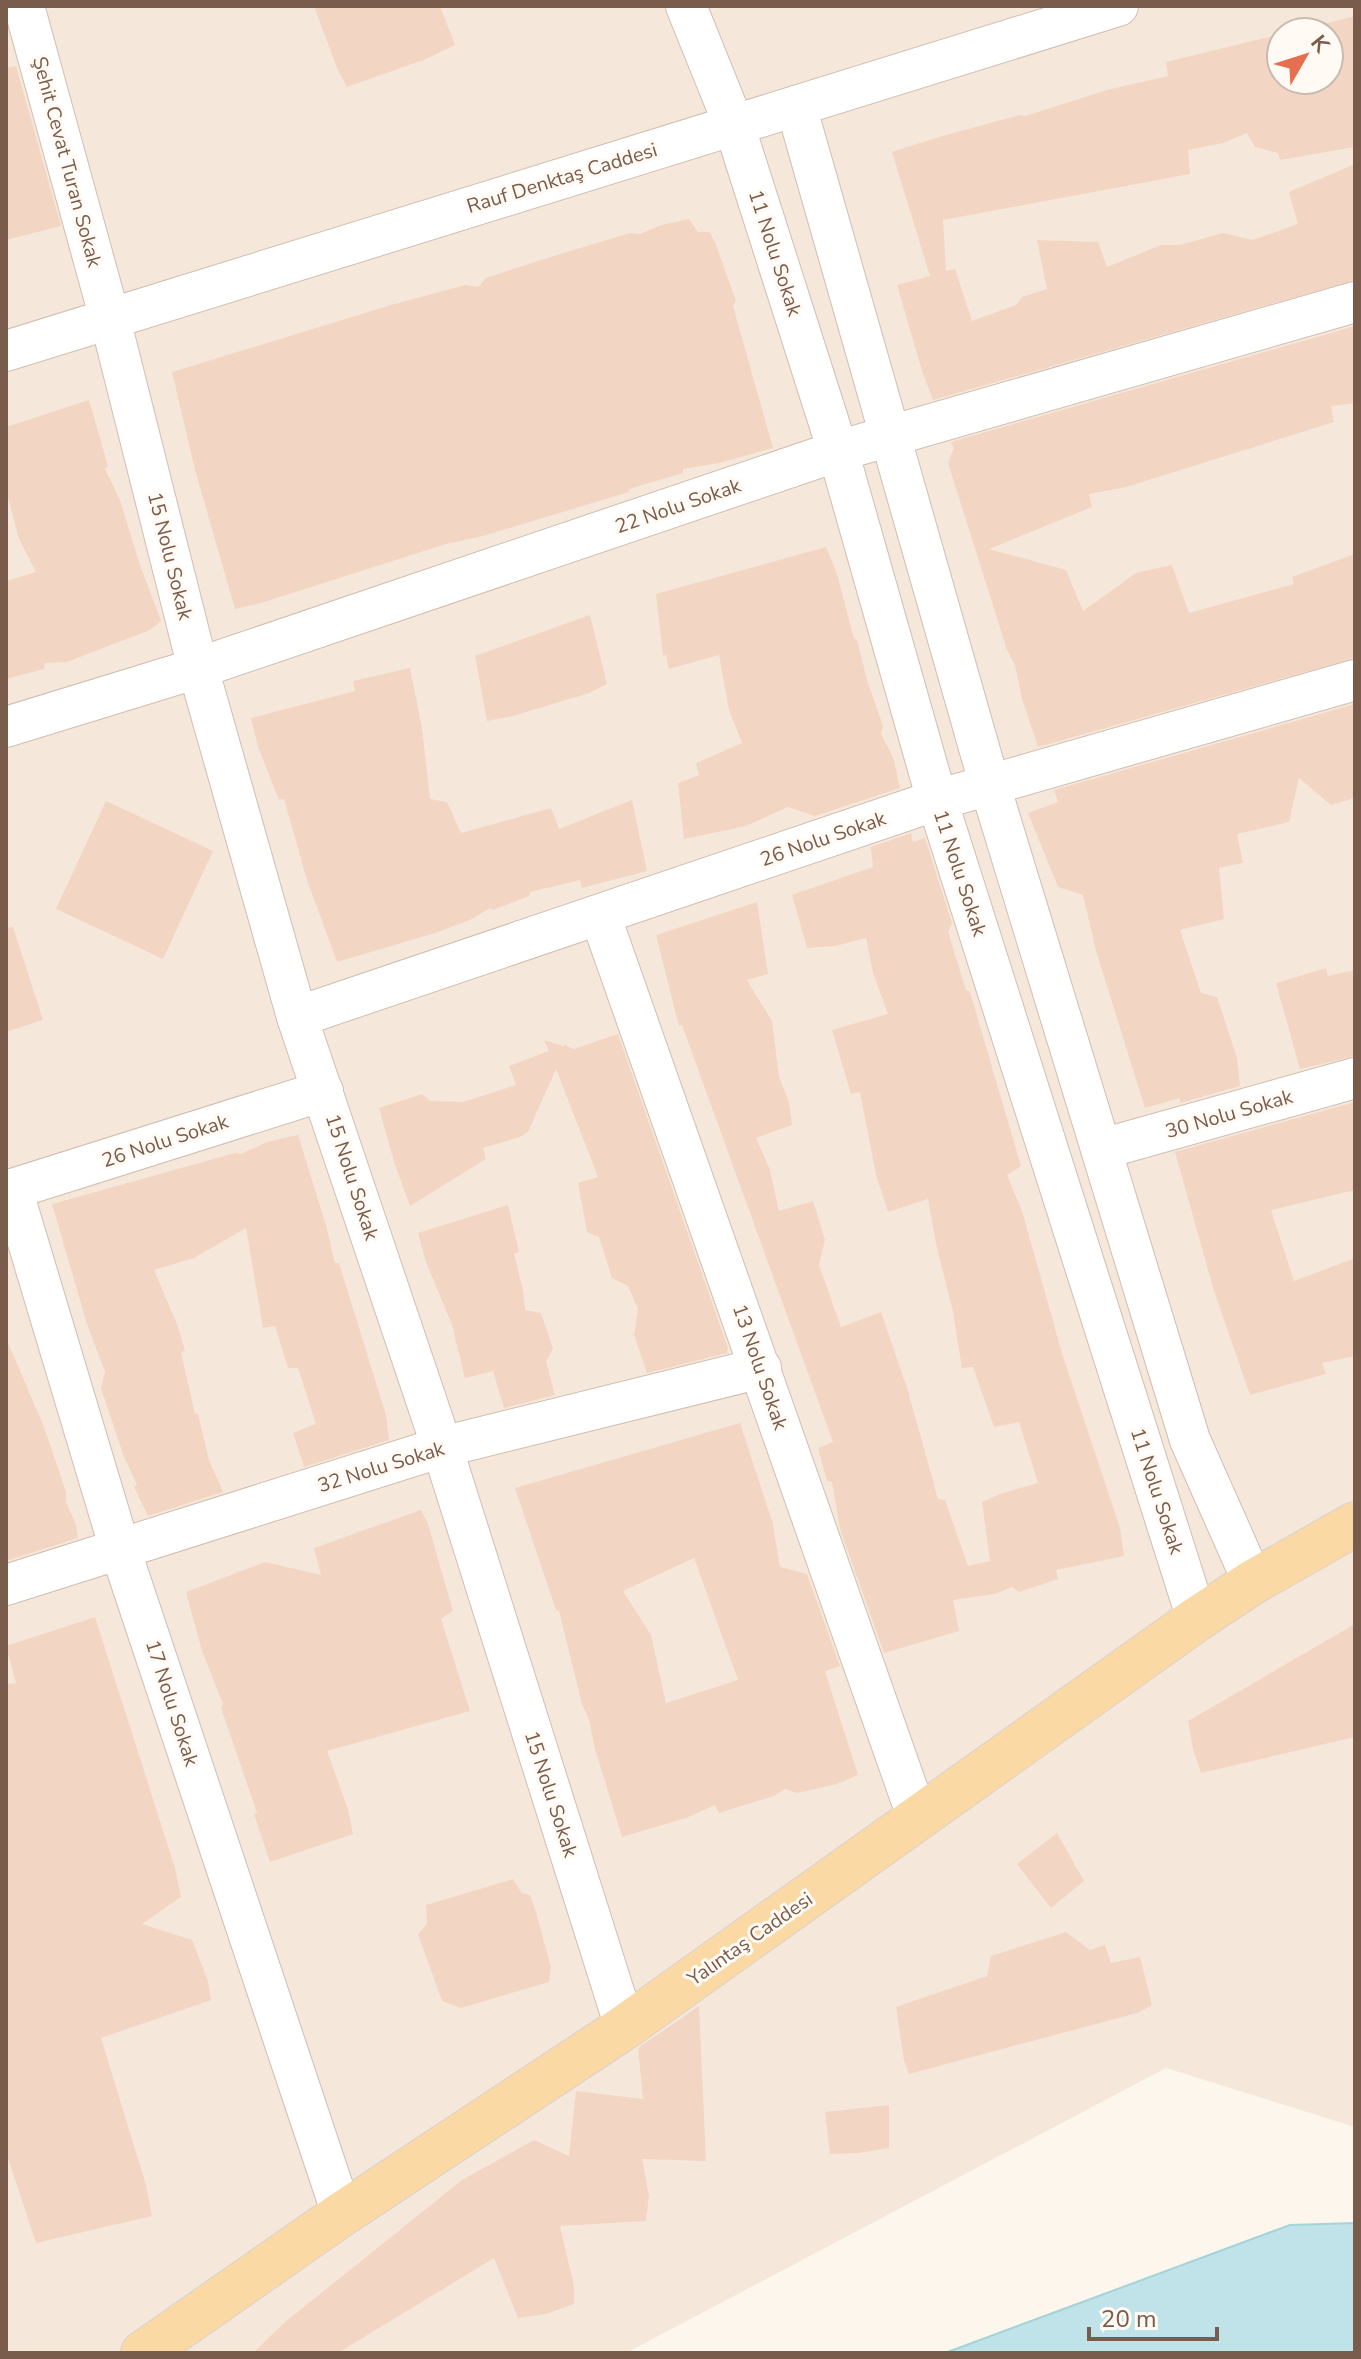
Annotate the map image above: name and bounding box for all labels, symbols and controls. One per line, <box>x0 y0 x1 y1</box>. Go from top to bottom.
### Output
north arrow <box>1265 16 1345 96</box>
text: K <box>1304 29 1337 60</box>
street label: Şehit Cevat Turan Sokak <box>26 54 108 271</box>
street label: Rauf Denktaş Caddesi <box>463 136 661 220</box>
street label: 11 Nolu Sokak <box>742 186 808 321</box>
street label: 22 Nolu Sokak <box>612 472 745 540</box>
street label: 15 Nolu Sokak <box>141 489 199 624</box>
street label: 26 Nolu Sokak <box>757 805 890 873</box>
street label: 11 Nolu Sokak <box>927 806 993 941</box>
street label: 30 Nolu Sokak <box>1162 1083 1297 1145</box>
street label: 26 Nolu Sokak <box>98 1108 233 1174</box>
street label: 15 Nolu Sokak <box>319 1110 385 1245</box>
street label: 13 Nolu Sokak <box>726 1301 794 1434</box>
street label: 11 Nolu Sokak <box>1124 1424 1190 1559</box>
street label: 32 Nolu Sokak <box>314 1435 449 1499</box>
street label: 17 Nolu Sokak <box>139 1636 205 1771</box>
street label: 15 Nolu Sokak <box>518 1727 584 1862</box>
street label: Yalıntaş Caddesi <box>681 1886 818 1993</box>
scale bar <box>1089 2291 1217 2341</box>
text: 20 m <box>1101 2303 1157 2335</box>

